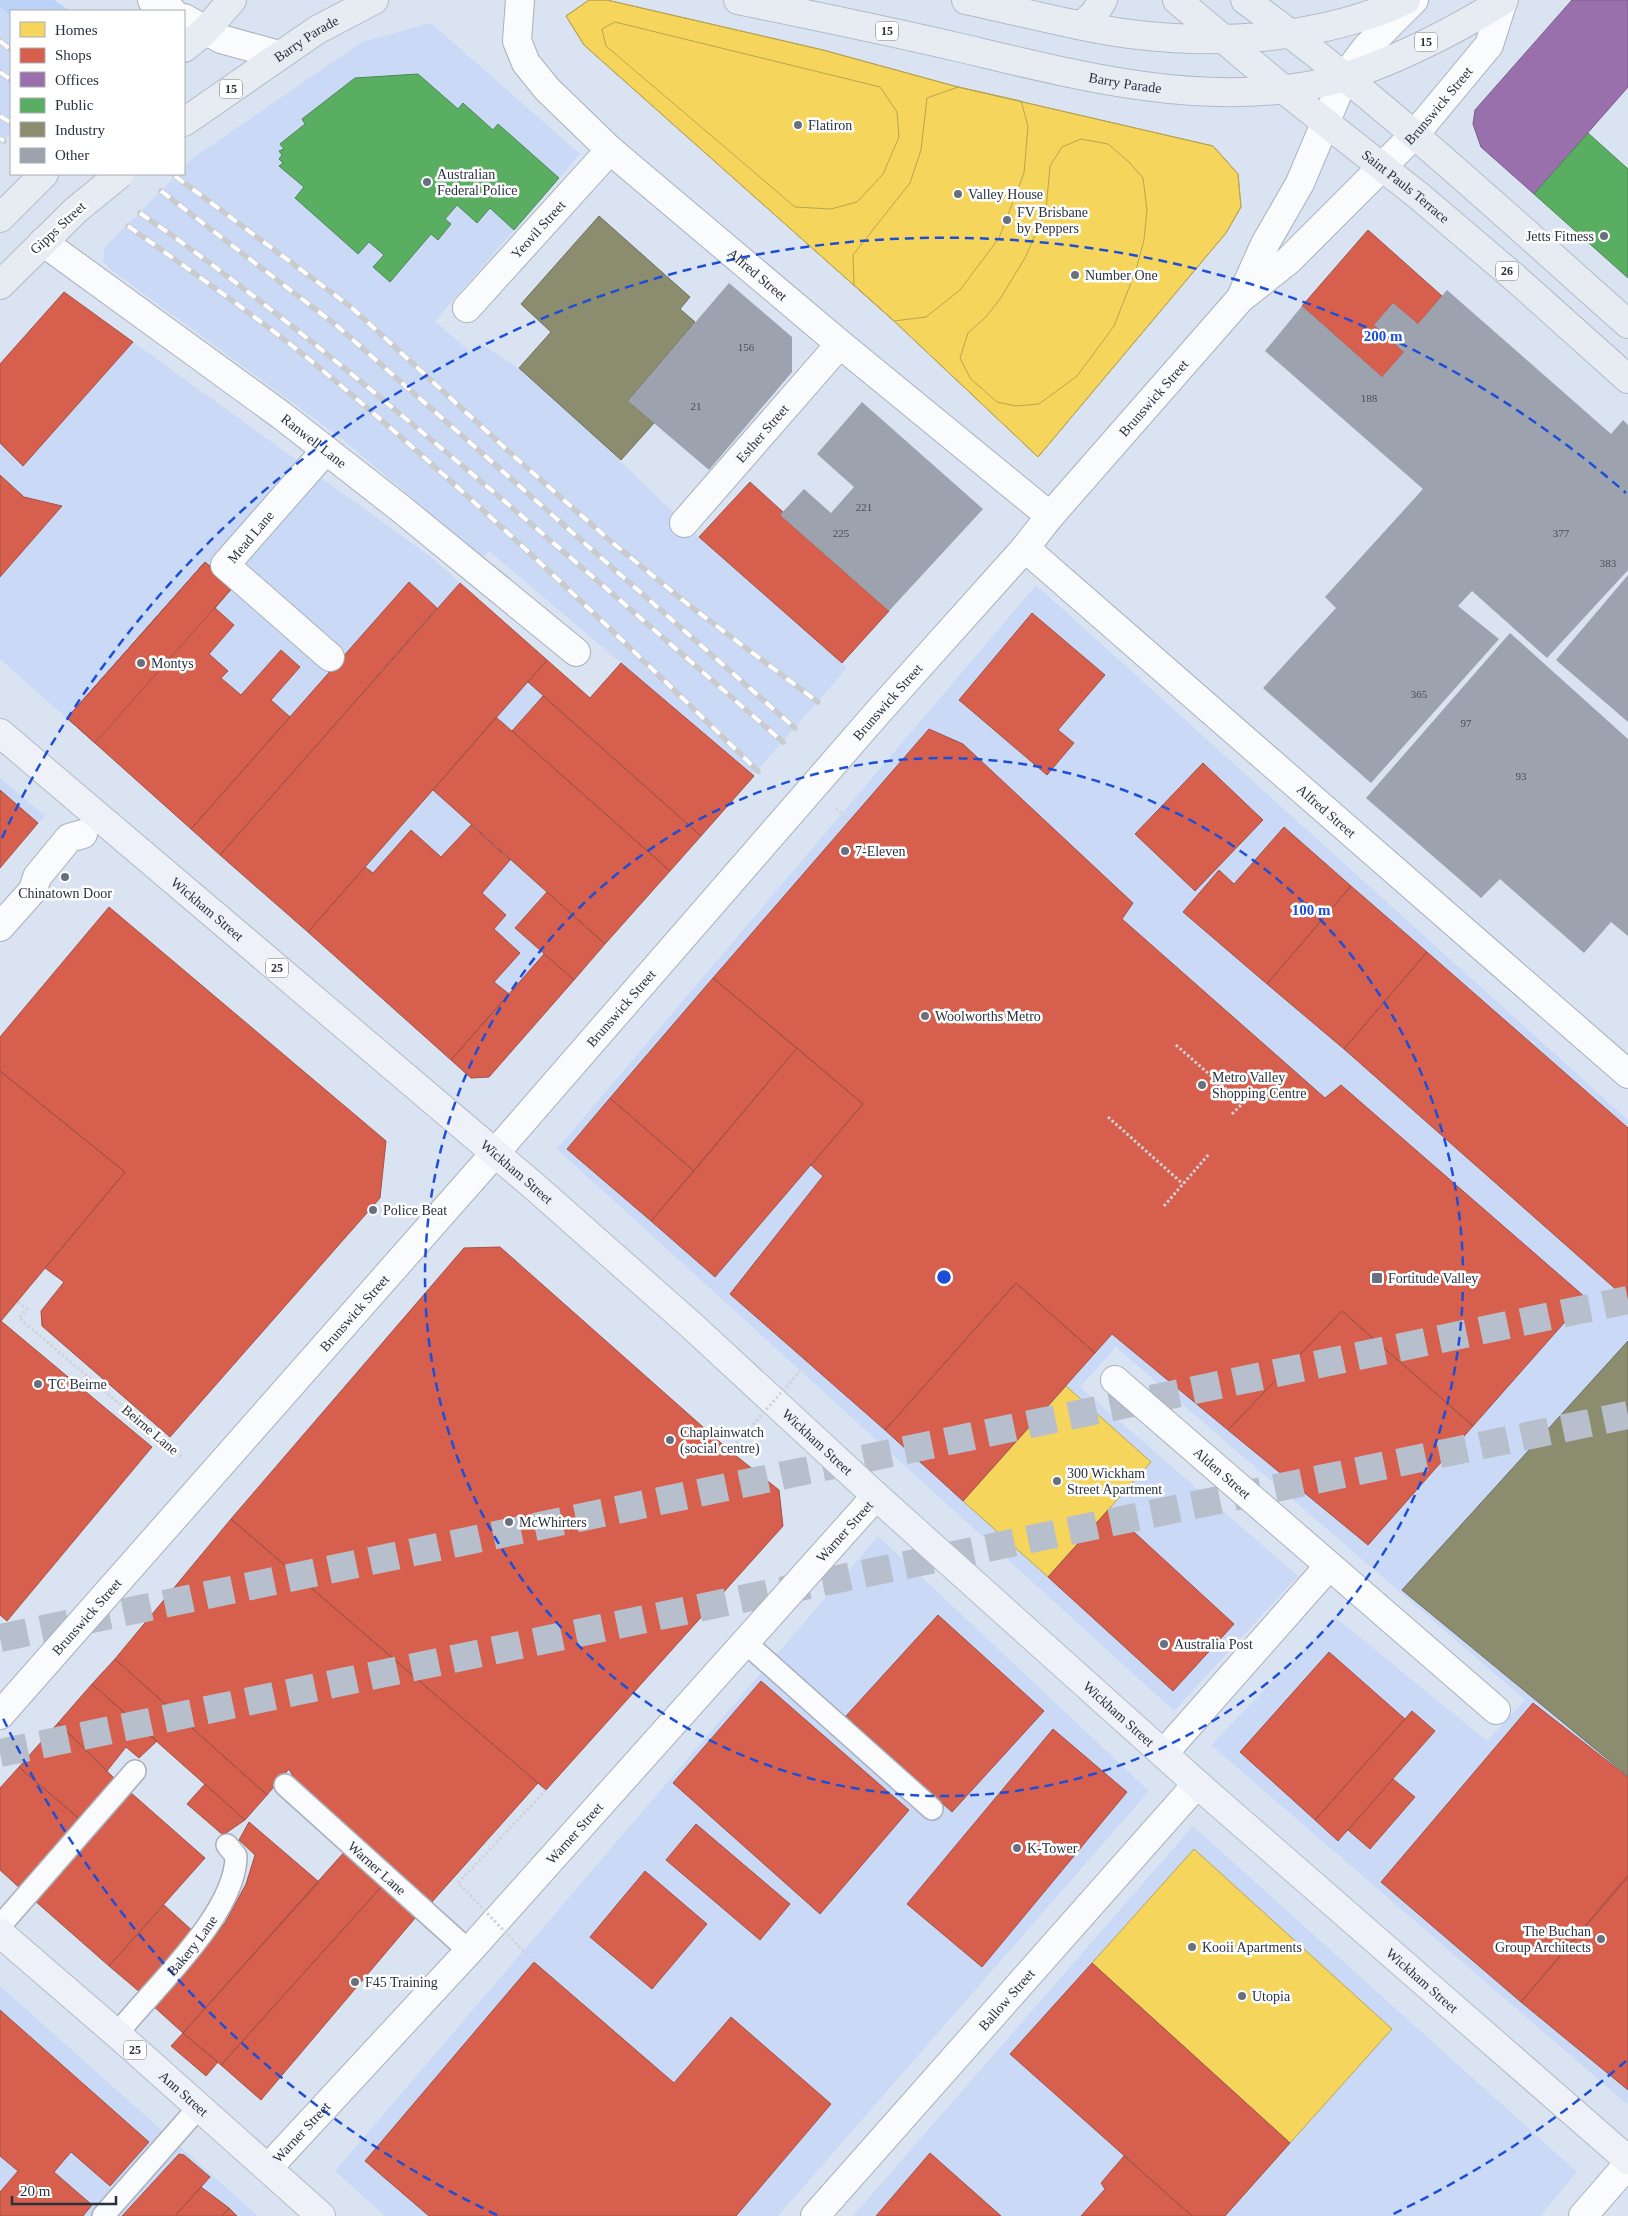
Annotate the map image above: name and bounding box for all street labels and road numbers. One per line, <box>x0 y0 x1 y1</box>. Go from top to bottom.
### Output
street label: Barry Parade <box>271 13 341 65</box>
road number: 15 <box>876 22 898 40</box>
road number: 15 <box>1415 32 1437 52</box>
street label: Brunswick Street <box>1401 64 1475 148</box>
street label: Barry Parade <box>1088 69 1162 96</box>
road number: 15 <box>220 80 242 98</box>
street label: Saint Pauls Terrace <box>1359 147 1452 226</box>
street label: Yeovil Street <box>508 197 568 261</box>
street label: Gipps Street <box>27 199 89 257</box>
street label: Alfred Street <box>725 245 790 304</box>
road number: 26 <box>1496 262 1518 280</box>
street label: Brunswick Street <box>1116 356 1191 439</box>
street label: Esther Street <box>733 401 792 465</box>
street label: Ranwell Lane <box>278 411 349 471</box>
street label: Mead Lane <box>225 508 277 566</box>
street label: Brunswick Street <box>850 661 925 743</box>
street label: Alfred Street <box>1294 781 1359 841</box>
street label: Wickham Street <box>168 874 247 944</box>
road number: 25 <box>266 958 288 978</box>
street label: Brunswick Street <box>583 966 658 1050</box>
street label: Wickham Street <box>478 1137 556 1207</box>
street label: Brunswick Street <box>317 1271 392 1354</box>
street label: Beirne Lane <box>119 1402 181 1458</box>
street label: Wickham Street <box>779 1406 856 1478</box>
street label: Alden Street <box>1191 1444 1254 1502</box>
street label: Warner Street <box>813 1497 876 1565</box>
street label: Brunswick Street <box>49 1575 124 1658</box>
street label: Wickham Street <box>1080 1678 1157 1750</box>
street label: Warner Street <box>543 1799 606 1867</box>
street label: Warner Lane <box>345 1838 409 1898</box>
street label: Bakery Lane <box>164 1913 220 1979</box>
street label: Wickham Street <box>1383 1945 1461 2016</box>
street label: Ballow Street <box>975 1966 1038 2033</box>
road number: 25 <box>124 2040 146 2060</box>
street label: Ann Street <box>156 2068 211 2119</box>
street label: Warner Street <box>270 2099 333 2165</box>

